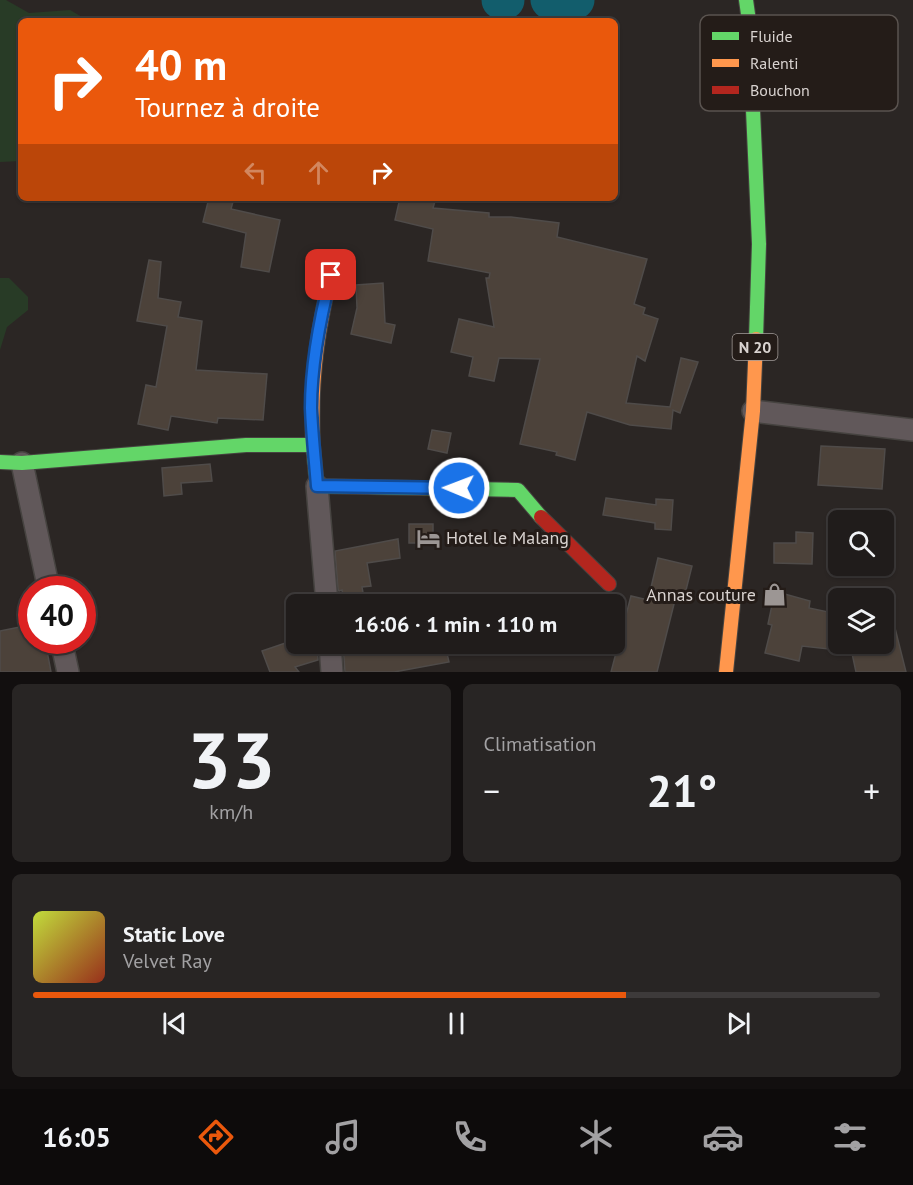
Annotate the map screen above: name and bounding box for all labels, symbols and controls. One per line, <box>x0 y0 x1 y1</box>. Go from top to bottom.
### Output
legend <box>700 15 898 111</box>
text: Fluide <box>750 26 793 46</box>
text: 40 m <box>135 37 227 92</box>
icon: right <box>36 42 114 120</box>
text: Ralenti <box>750 53 799 73</box>
text: Bouchon <box>750 80 810 100</box>
text: Tournez à droite <box>135 90 320 124</box>
icon: left <box>239 156 272 189</box>
icon: ahead <box>302 156 335 189</box>
icon: right <box>365 156 398 189</box>
pin <box>305 249 356 300</box>
icon: arrive <box>314 258 347 291</box>
road number: N 20 <box>732 334 777 360</box>
position arrow <box>427 456 491 520</box>
map controls <box>828 510 894 654</box>
button: search <box>828 510 894 576</box>
hotel icon: Hotel le Malang <box>415 525 441 551</box>
place label: Hotel le Malang <box>446 526 569 549</box>
speed limit sign: 40 <box>18 576 96 654</box>
shop icon: Annas couture <box>761 582 787 608</box>
place label: Annas couture <box>646 583 756 606</box>
button: layers <box>828 588 894 654</box>
text: 16:06 · 1 min · 110 m <box>354 610 557 638</box>
text: 33 <box>187 709 275 810</box>
text: Climatisation <box>484 731 597 757</box>
text: 21° <box>646 761 717 819</box>
text: − <box>484 769 500 812</box>
text: + <box>863 769 880 812</box>
text: km/h <box>209 799 253 825</box>
text: Static Love <box>123 920 225 948</box>
text: Velvet Ray <box>123 948 212 974</box>
icon: previous <box>158 1007 191 1040</box>
icon: pause <box>440 1007 473 1040</box>
icon: next <box>722 1007 755 1040</box>
icon: directions <box>195 1116 237 1158</box>
icon: music <box>322 1116 364 1158</box>
icon: phone <box>449 1116 491 1158</box>
icon: climate <box>575 1116 617 1158</box>
icon: car <box>702 1116 744 1158</box>
icon: filters <box>829 1116 871 1158</box>
text: 16:05 <box>42 1120 111 1154</box>

